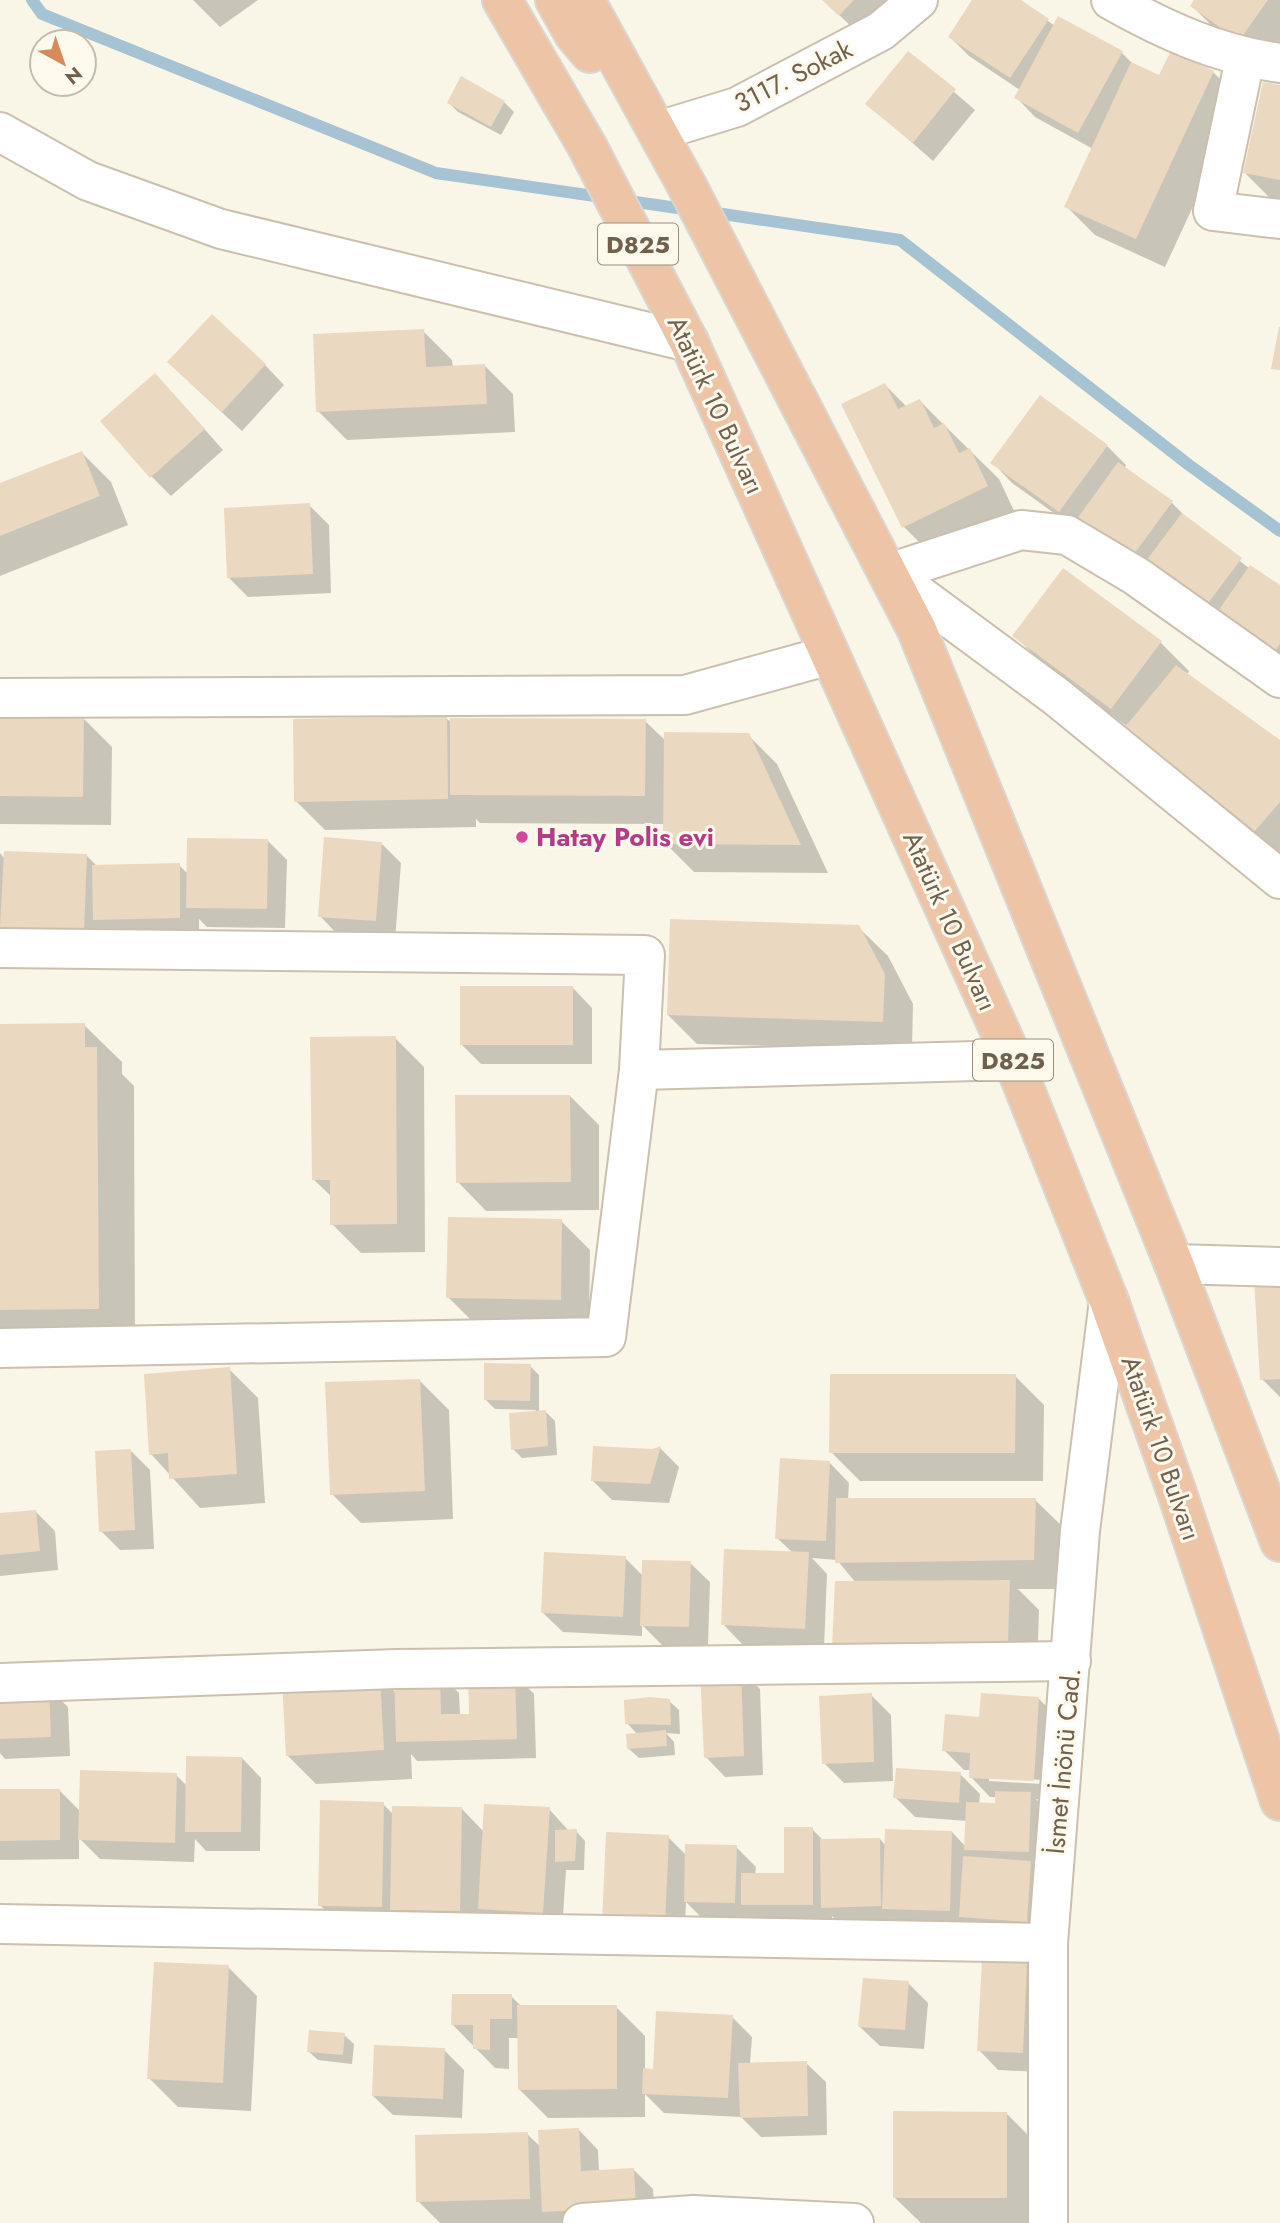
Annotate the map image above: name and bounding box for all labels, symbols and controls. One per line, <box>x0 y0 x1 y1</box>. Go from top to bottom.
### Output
north arrow <box>28 28 98 98</box>
street label: 3117. Sokak <box>727 30 859 122</box>
text: N <box>59 60 88 91</box>
road number: D825 <box>598 224 678 264</box>
street label: Atatürk 10 Bulvarı <box>658 310 774 500</box>
place label: Hatay Polis evi <box>536 818 714 856</box>
street label: Atatürk 10 Bulvarı <box>893 825 1007 1017</box>
marker: Hatay Polis evi <box>514 829 530 845</box>
road number: D825 <box>973 1040 1053 1080</box>
street label: Atatürk 10 Bulvarı <box>1112 1351 1210 1545</box>
street label: İsmet İnönü Cad. <box>1036 1666 1090 1856</box>

